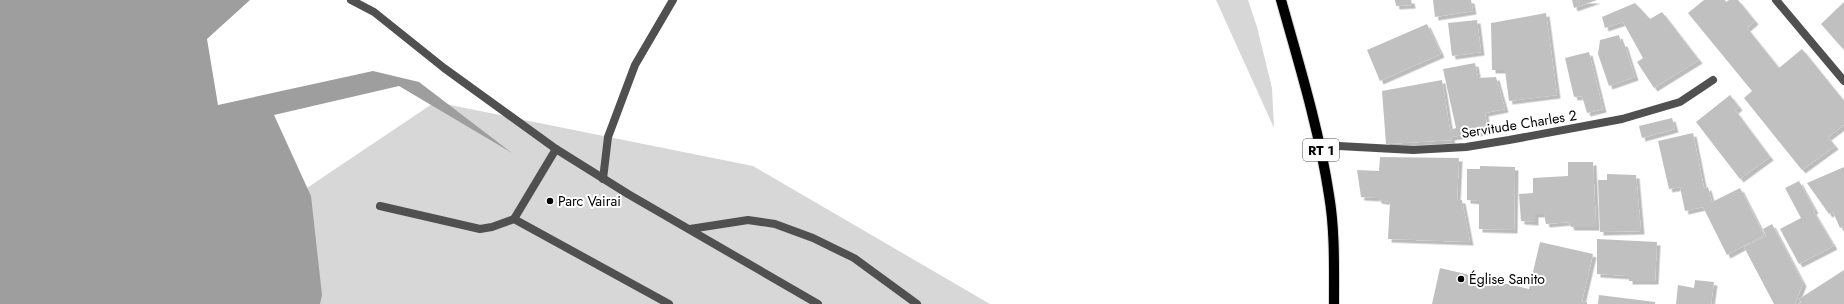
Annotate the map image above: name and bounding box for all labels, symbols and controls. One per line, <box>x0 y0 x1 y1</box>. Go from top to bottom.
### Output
street label: Servitude Charles 2 <box>1460 105 1578 143</box>
road number: RT 1 <box>1303 139 1339 161</box>
place label: Parc Vairai <box>558 191 621 211</box>
marker: Parc Vairai <box>545 196 555 206</box>
place label: Église Sanito <box>1469 269 1545 289</box>
marker: Église Sanito <box>1456 274 1466 284</box>

